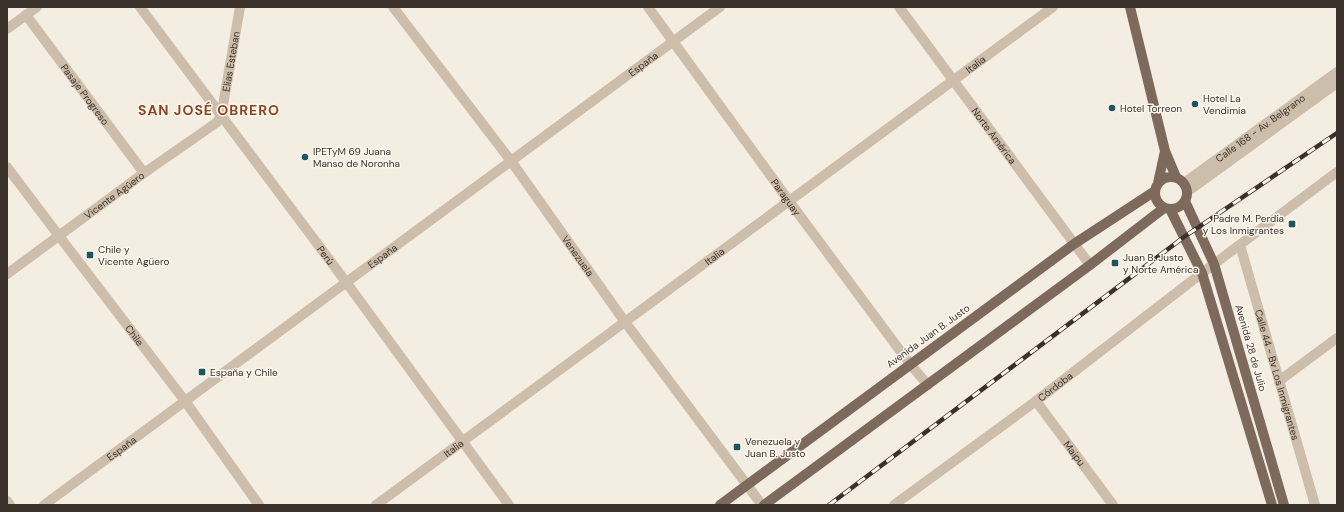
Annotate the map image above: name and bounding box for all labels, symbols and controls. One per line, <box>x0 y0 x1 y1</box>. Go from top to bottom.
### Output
street label: Elias Esteban <box>219 30 242 93</box>
street label: España <box>626 49 660 79</box>
street label: Italia <box>963 52 988 76</box>
street label: Pasaje Progreso <box>58 61 112 128</box>
street label: Calle 168 - Av. Belgrano <box>1213 91 1308 165</box>
place label: Hotel La Vendimia <box>1203 92 1246 117</box>
marker: Hotel La Vendimia <box>1190 99 1200 109</box>
district label: SAN JOSÉ OBRERO <box>138 101 280 119</box>
place label: Hotel Torreon <box>1120 102 1182 115</box>
marker: Hotel Torreon <box>1107 103 1117 113</box>
street label: Norte América <box>969 105 1019 166</box>
place label: IPETyM 69 Juana Manso de Noronha <box>313 145 400 170</box>
marker: IPETyM 69 Juana Manso de Noronha <box>300 152 310 162</box>
street label: Vicente Agüero <box>81 169 147 222</box>
street label: Paraguay <box>768 176 804 218</box>
place label: Padre M. Perdía y Los Inmigrantes <box>1203 212 1284 237</box>
marker: Padre M. Perdía y Los Inmigrantes <box>1287 219 1297 229</box>
street label: Venezuela <box>559 233 597 279</box>
street label: España <box>365 241 400 271</box>
place label: Chile y Vicente Agüero <box>98 243 169 268</box>
street label: Perú <box>314 243 337 267</box>
street label: Italia <box>702 244 727 268</box>
marker: Chile y Vicente Agüero <box>85 250 95 260</box>
place label: Juan B. Justo y Norte América <box>1123 251 1198 276</box>
marker: Juan B. Justo y Norte América <box>1110 258 1120 268</box>
street label: Avenida Juan B. Justo <box>884 301 972 371</box>
street label: Avenida 28 de Julio <box>1232 303 1270 393</box>
street label: Calle 44 - Bv Los Inmigrantes <box>1252 308 1302 442</box>
street label: Chile <box>122 322 147 348</box>
place label: España y Chile <box>210 366 278 379</box>
marker: España y Chile <box>197 367 207 377</box>
street label: Córdoba <box>1035 369 1075 404</box>
street label: España <box>104 433 139 463</box>
place label: Venezuela y Juan B. Justo <box>745 435 806 460</box>
street label: Italia <box>441 436 466 460</box>
street label: Maipu <box>1061 438 1088 469</box>
marker: Venezuela y Juan B. Justo <box>732 442 742 452</box>

